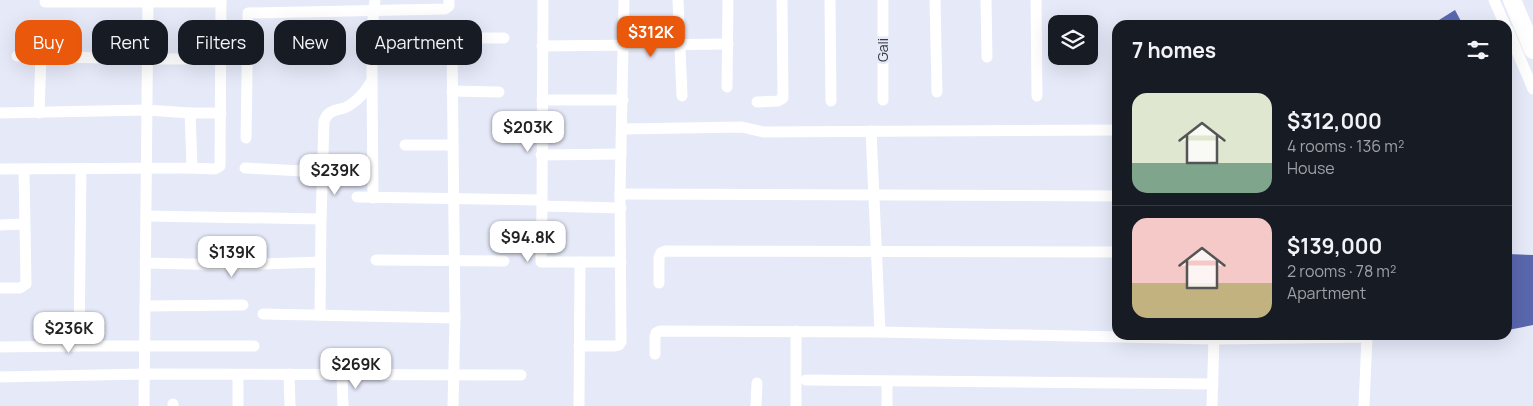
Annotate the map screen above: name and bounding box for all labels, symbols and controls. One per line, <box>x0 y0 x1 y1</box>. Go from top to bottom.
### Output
pin: $312K <box>616 15 686 58</box>
map controls <box>1048 15 1098 65</box>
button: layers <box>1048 15 1098 65</box>
chip: Buy <box>15 20 82 65</box>
chip: Rent <box>92 20 168 65</box>
chip: Filters <box>178 20 264 65</box>
chip: New <box>274 20 346 65</box>
chip: Apartment <box>356 20 482 65</box>
text: $312K <box>628 21 674 43</box>
text: 7 homes <box>1132 36 1216 64</box>
icon: filters <box>1464 36 1492 64</box>
street label: Gali <box>873 38 892 62</box>
text: $312,000 <box>1287 107 1382 135</box>
pin: $203K <box>493 110 563 153</box>
icon: home <box>1172 113 1232 173</box>
text: $203K <box>503 116 553 138</box>
text: 4 rooms · 136 m² <box>1287 135 1404 157</box>
pin: $239K <box>300 154 370 196</box>
text: House <box>1287 157 1335 179</box>
text: $239K <box>310 159 360 181</box>
pin: $94.8K <box>487 220 569 263</box>
text: $94.8K <box>501 226 555 248</box>
text: $139,000 <box>1287 232 1382 260</box>
pin: $139K <box>197 236 267 278</box>
icon: home <box>1172 238 1232 298</box>
text: $139K <box>209 241 255 263</box>
text: 2 rooms · 78 m² <box>1287 260 1396 282</box>
text: Apartment <box>1287 282 1366 304</box>
pin: $236K <box>34 312 104 354</box>
text: $236K <box>44 317 94 339</box>
pin: $269K <box>321 348 391 390</box>
text: $269K <box>331 353 381 375</box>

